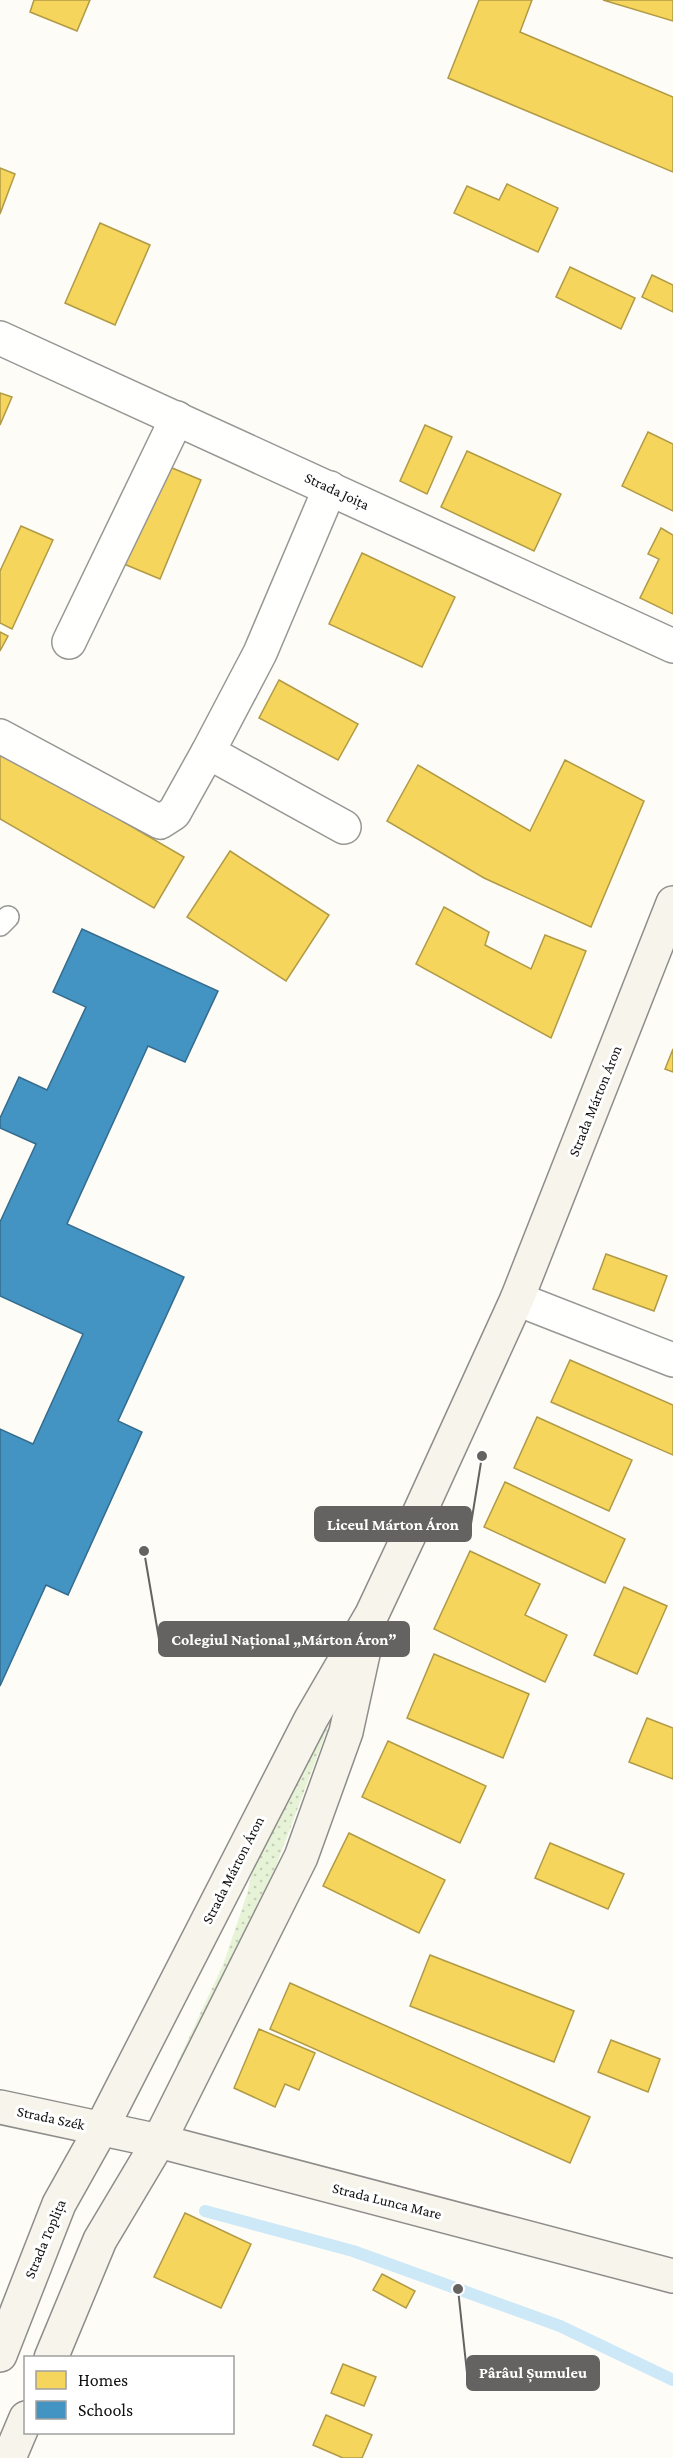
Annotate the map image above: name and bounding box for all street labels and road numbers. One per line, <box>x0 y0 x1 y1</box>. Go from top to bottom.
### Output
street label: Strada Joița <box>301 469 372 515</box>
street label: Strada Márton Áron <box>565 1043 625 1159</box>
street label: Strada Márton Áron <box>199 1814 267 1926</box>
street label: Strada Szék <box>16 2103 87 2133</box>
street label: Strada Lunca Mare <box>331 2180 444 2222</box>
street label: Strada Toplița <box>21 2197 71 2282</box>

